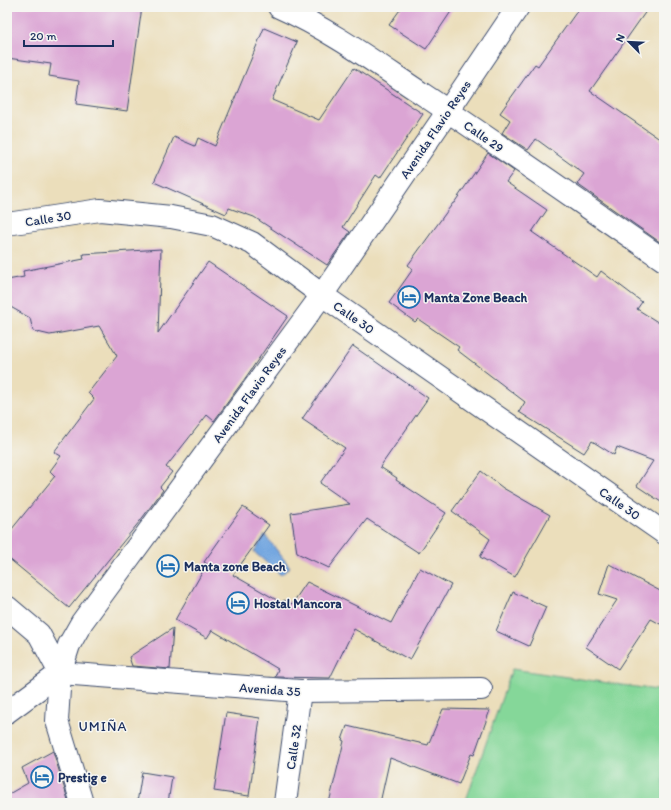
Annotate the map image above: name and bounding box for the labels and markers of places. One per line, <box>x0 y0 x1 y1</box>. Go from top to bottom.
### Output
hotel icon: Manta Zone Beach <box>396 284 422 310</box>
place label: Manta Zone Beach <box>424 290 528 305</box>
hotel icon: Manta zone Beach <box>155 553 181 579</box>
place label: Manta zone Beach <box>184 559 287 574</box>
hotel icon: Hostal Mancora <box>225 590 251 616</box>
place label: Hostal Mancora <box>254 596 342 611</box>
hotel icon: Prestig e <box>29 764 55 790</box>
place label: Prestig e <box>58 770 107 786</box>

